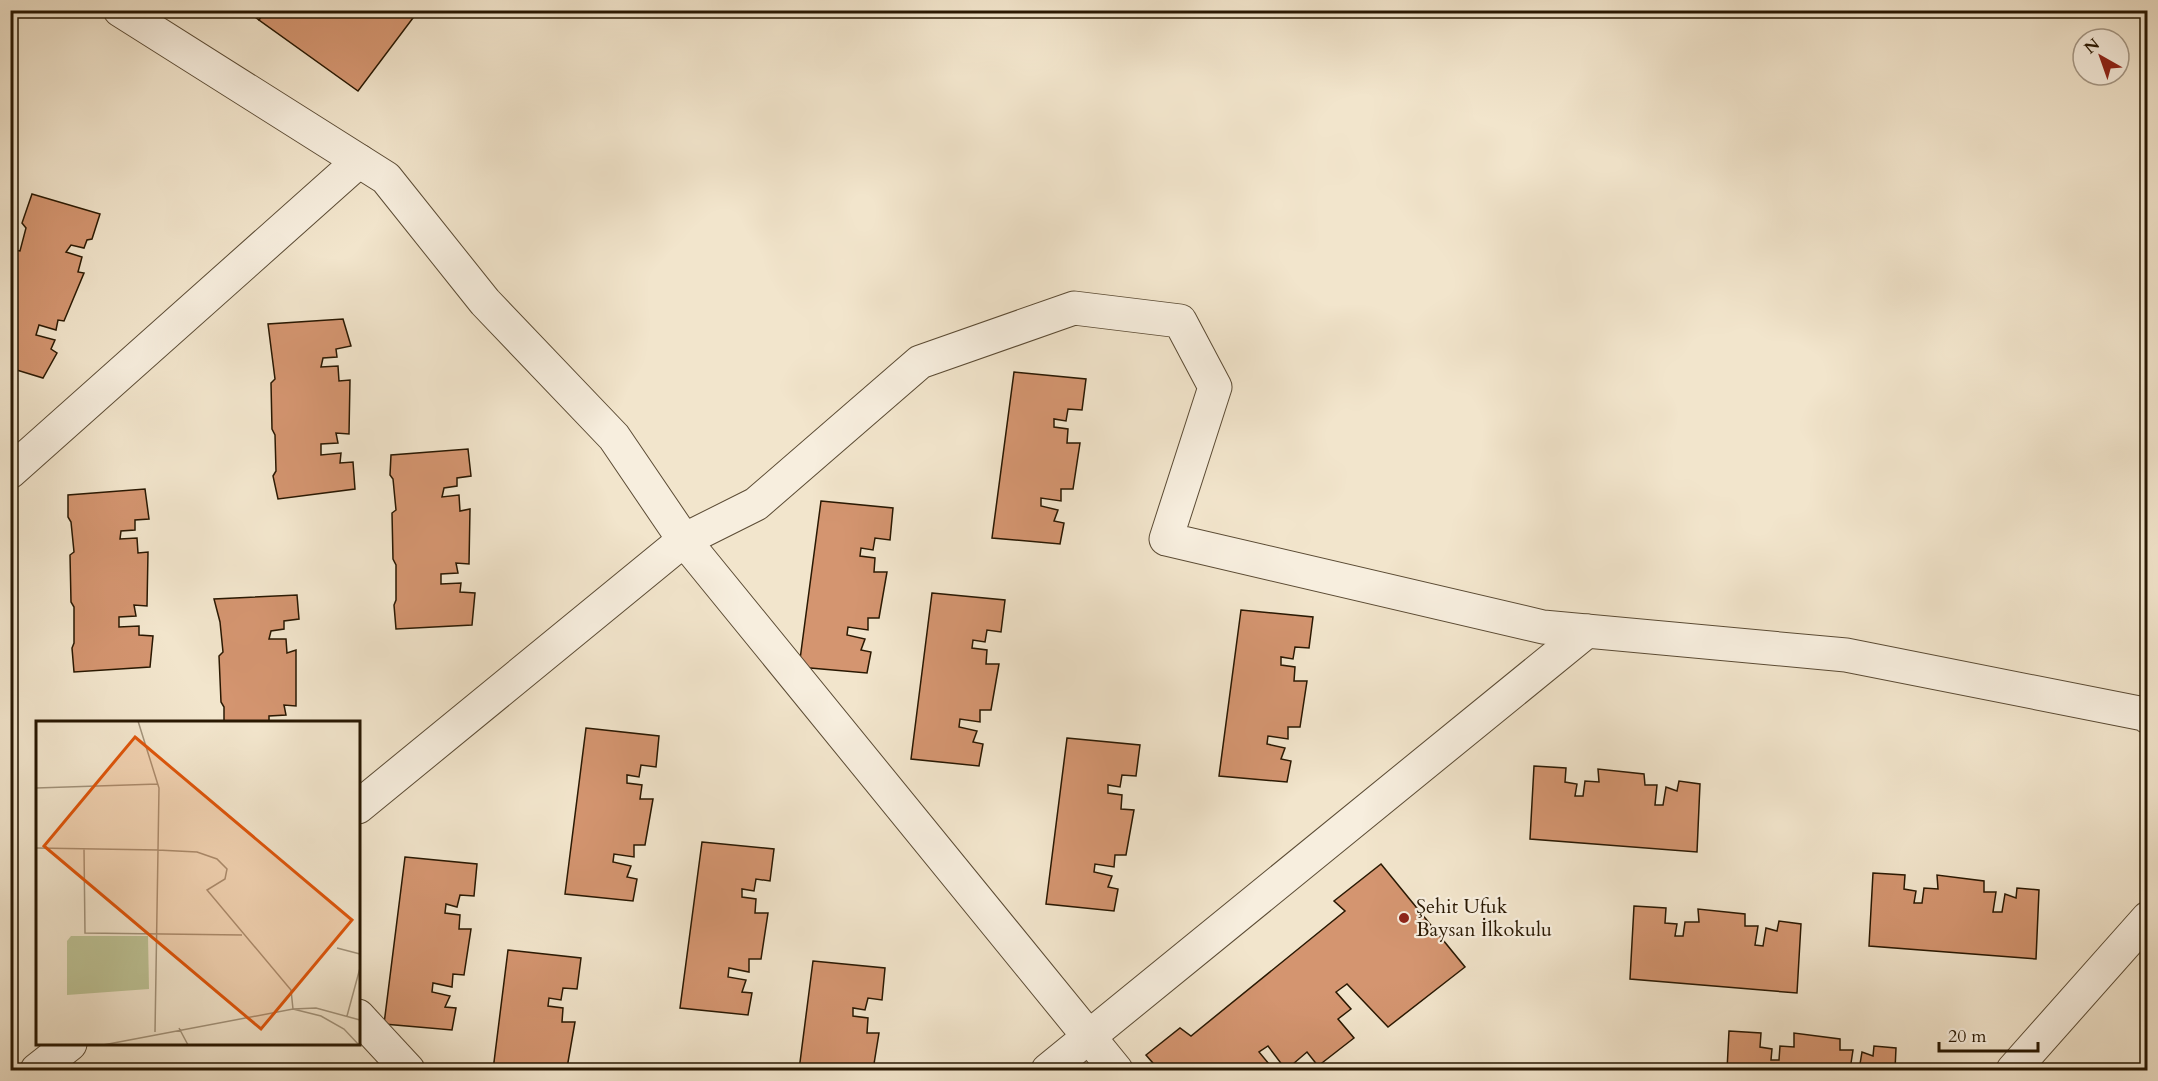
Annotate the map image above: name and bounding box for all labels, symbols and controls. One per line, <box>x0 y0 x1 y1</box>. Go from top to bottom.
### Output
north arrow <box>2071 27 2131 87</box>
text: N <box>2080 33 2104 59</box>
inset map <box>36 721 360 1045</box>
place label: Şehit Ufuk Baysan İlkokulu <box>1416 893 1552 943</box>
marker: Şehit Ufuk Baysan İlkokulu <box>1397 911 1411 925</box>
scale bar <box>1939 1015 2038 1053</box>
text: 20 m <box>1948 1024 1987 1049</box>

